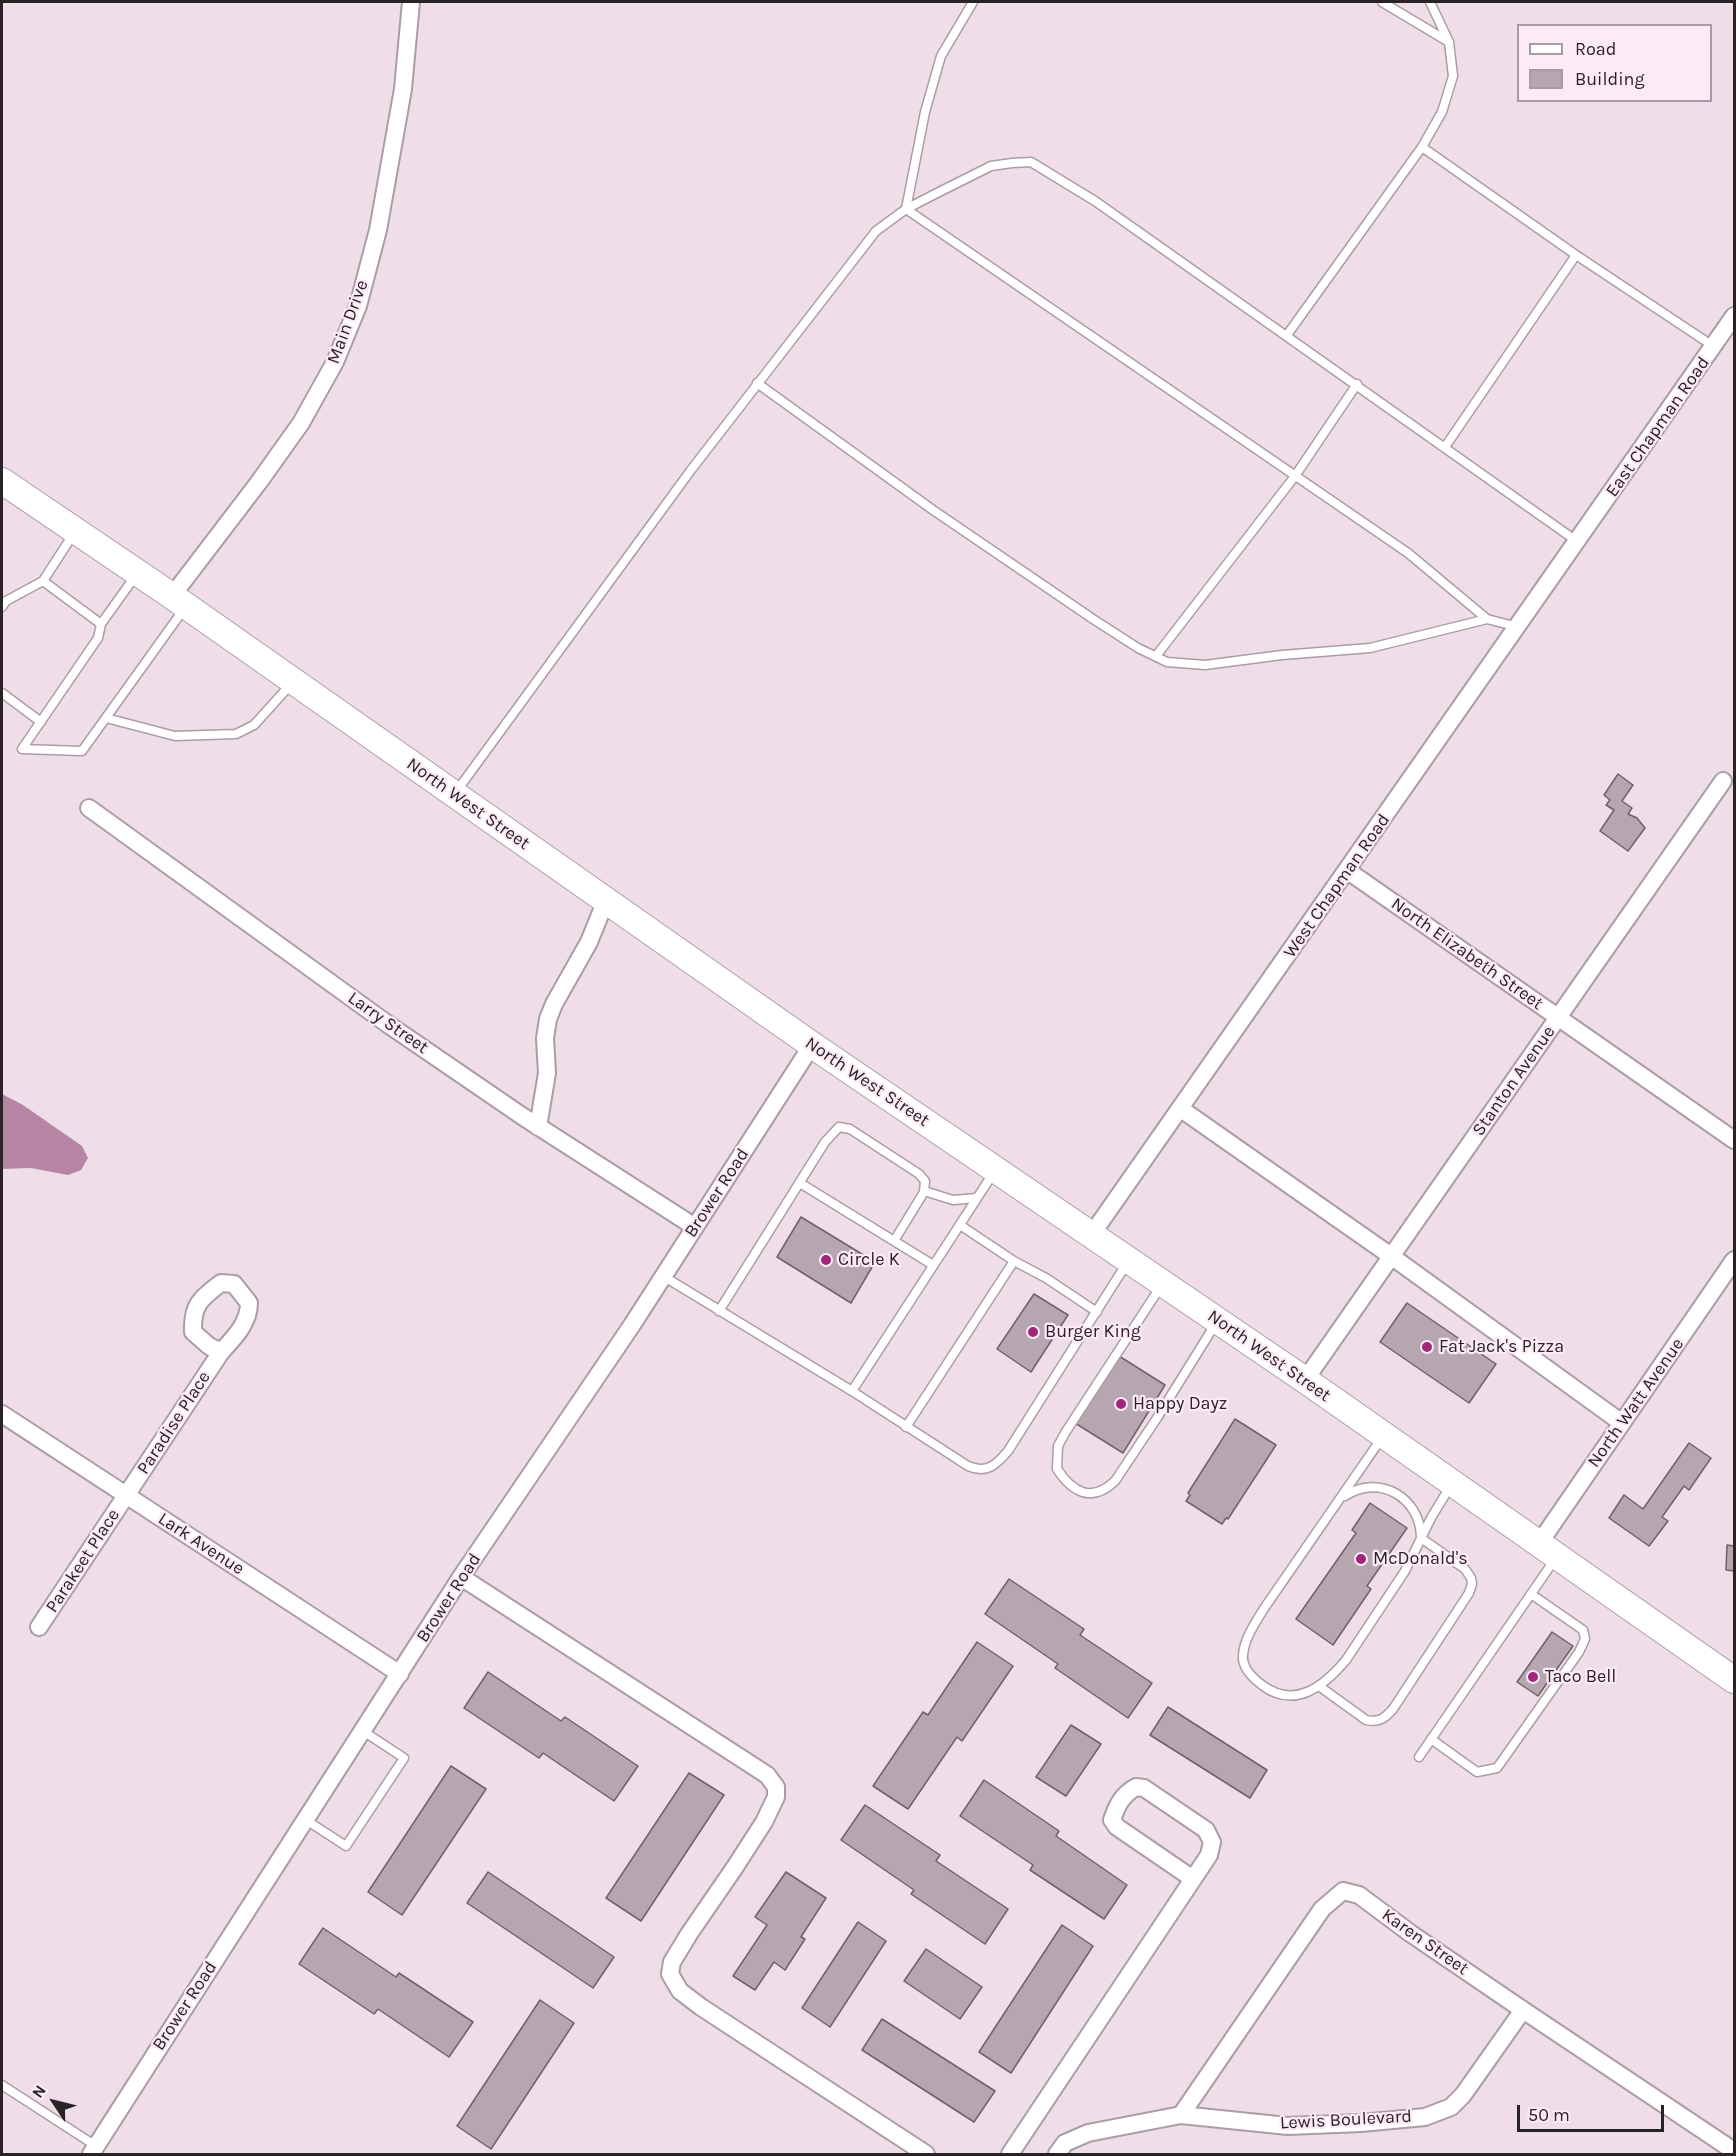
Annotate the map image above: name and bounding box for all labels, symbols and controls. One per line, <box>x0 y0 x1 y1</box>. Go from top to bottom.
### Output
legend <box>1517 24 1712 102</box>
text: Road <box>1575 38 1616 60</box>
text: Building <box>1575 68 1645 90</box>
street label: Main Drive <box>323 277 373 367</box>
street label: East Chapman Road <box>1601 353 1715 501</box>
street label: North West Street <box>402 754 534 854</box>
street label: West Chapman Road <box>1279 810 1395 962</box>
street label: North Elizabeth Street <box>1387 893 1547 1015</box>
street label: Larry Street <box>344 987 432 1059</box>
street label: Stanton Avenue <box>1468 1022 1560 1140</box>
street label: North West Street <box>801 1032 933 1132</box>
street label: Brower Road <box>680 1144 754 1242</box>
place label: Circle K <box>838 1249 900 1271</box>
marker: Circle K <box>819 1253 833 1267</box>
street label: North West Street <box>1203 1306 1335 1406</box>
place label: Burger King <box>1045 1321 1141 1343</box>
marker: Burger King <box>1026 1325 1040 1339</box>
street label: North Watt Avenue <box>1583 1334 1689 1472</box>
place label: Fat Jack's Pizza <box>1439 1336 1564 1358</box>
marker: Fat Jack's Pizza <box>1420 1340 1434 1354</box>
street label: Paradise Place <box>133 1367 215 1479</box>
place label: Happy Dayz <box>1133 1393 1227 1415</box>
marker: Happy Dayz <box>1114 1397 1128 1411</box>
street label: Parakeet Place <box>41 1505 125 1617</box>
street label: Lark Avenue <box>154 1508 248 1580</box>
place label: McDonald's <box>1373 1548 1468 1570</box>
street label: Brower Road <box>412 1549 486 1647</box>
marker: McDonald's <box>1354 1552 1368 1566</box>
place label: Taco Bell <box>1545 1666 1616 1688</box>
marker: Taco Bell <box>1526 1670 1540 1684</box>
street label: Karen Street <box>1377 1904 1473 1980</box>
street label: Brower Road <box>148 1957 222 2055</box>
north arrow <box>24 2072 84 2132</box>
text: N <box>28 2081 50 2102</box>
scale bar <box>1520 2093 1667 2131</box>
text: 50 m <box>1528 2104 1570 2126</box>
street label: Lewis Boulevard <box>1279 2106 1413 2134</box>

